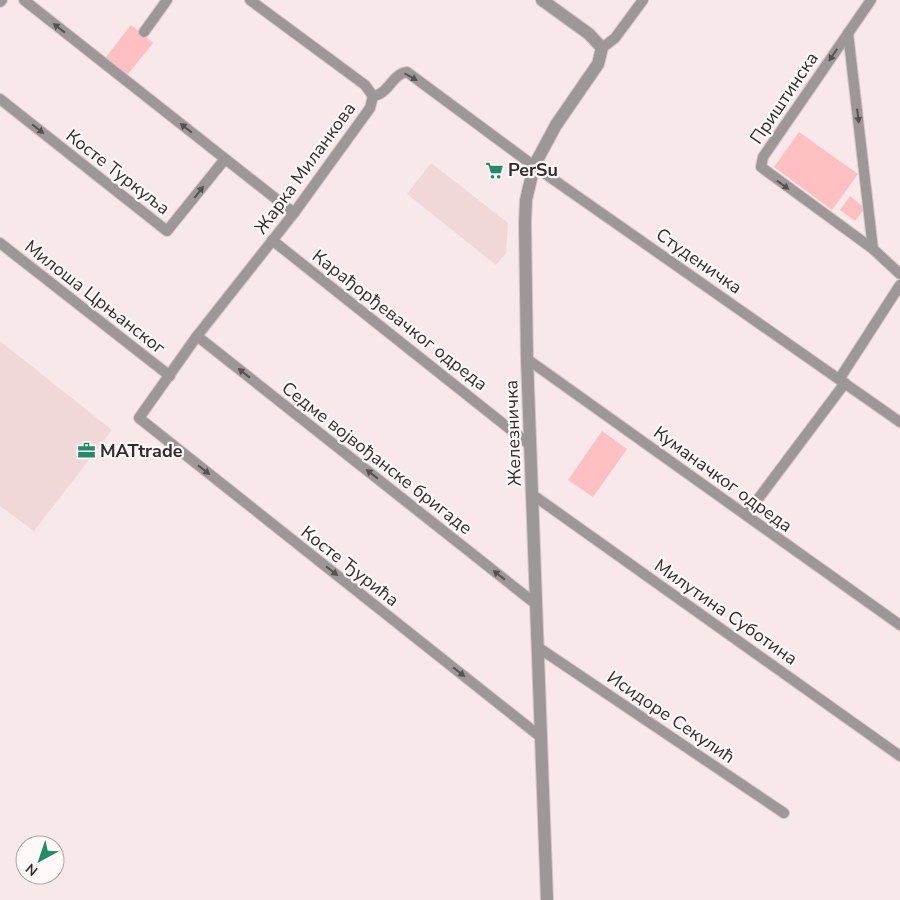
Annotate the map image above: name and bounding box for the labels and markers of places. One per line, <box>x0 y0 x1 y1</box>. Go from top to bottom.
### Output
place label: PerSu <box>508 158 558 182</box>
supermarket icon: PerSu <box>484 160 504 180</box>
place label: MATtrade <box>100 439 183 463</box>
office icon: MATtrade <box>76 441 96 461</box>

